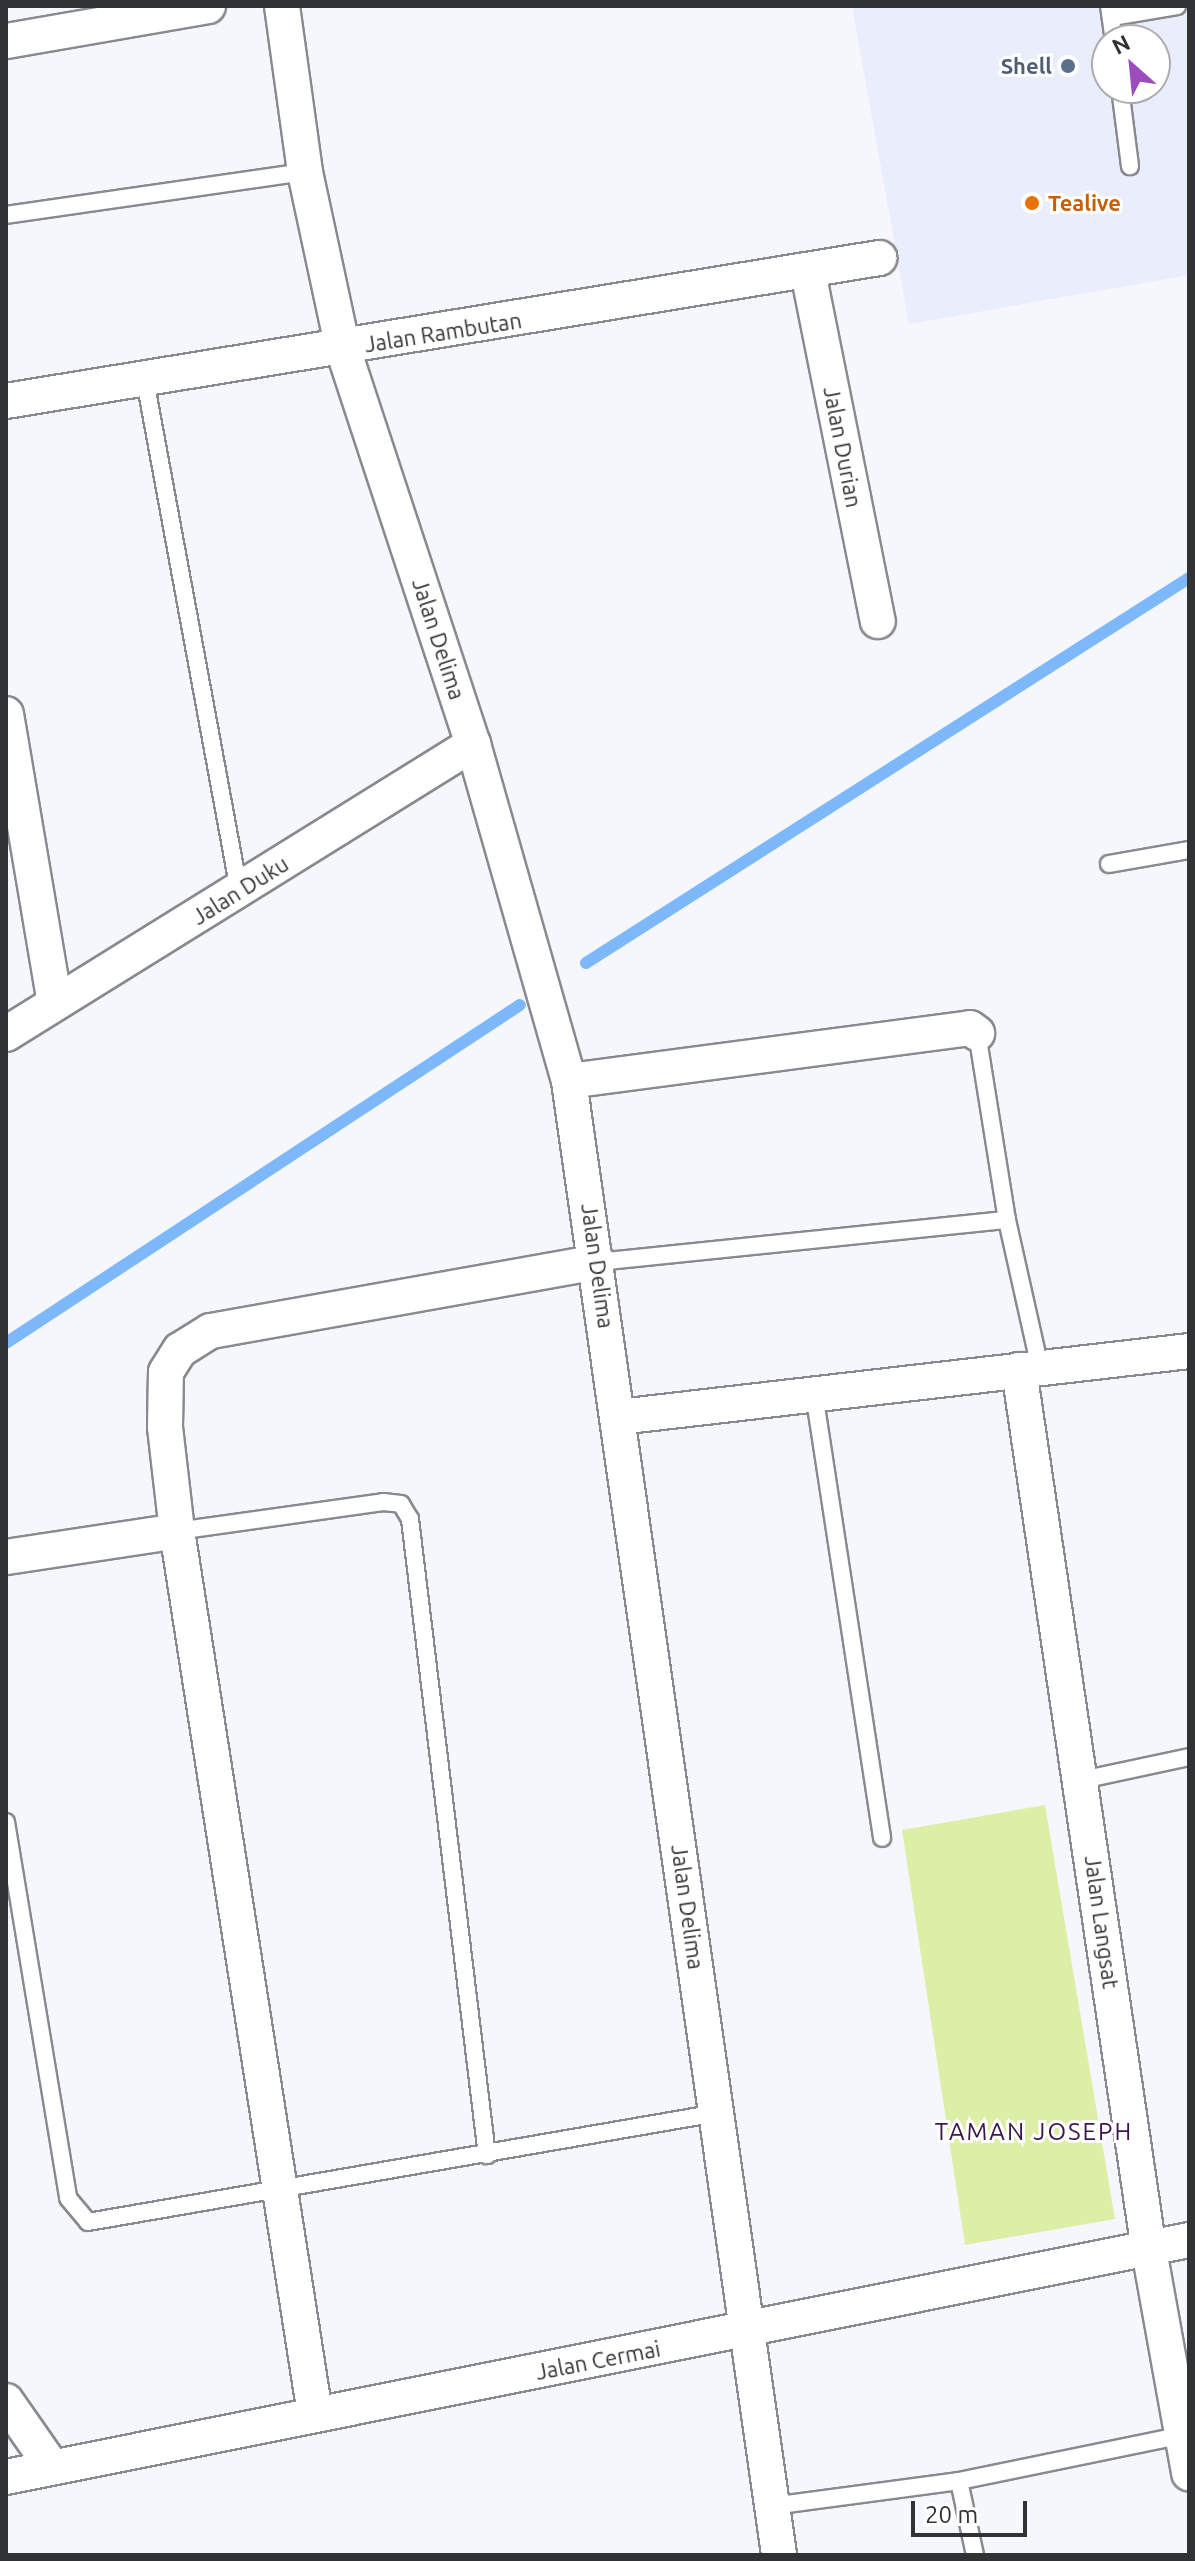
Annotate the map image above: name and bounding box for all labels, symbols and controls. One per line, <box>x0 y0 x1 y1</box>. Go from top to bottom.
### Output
north arrow <box>1091 24 1171 104</box>
text: N <box>1108 29 1134 59</box>
place label: Shell <box>1001 53 1052 79</box>
marker: Shell <box>1059 57 1077 75</box>
place label: Tealive <box>1048 190 1121 216</box>
marker: Tealive <box>1023 194 1041 212</box>
street label: Jalan Rambutan <box>363 307 523 357</box>
street label: Jalan Durian <box>818 384 868 510</box>
street label: Jalan Delima <box>407 575 471 703</box>
street label: Jalan Duku <box>187 850 293 930</box>
street label: Jalan Delima <box>576 1202 620 1330</box>
street label: Jalan Delima <box>666 1843 710 1971</box>
street label: Jalan Langsat <box>1080 1854 1124 1990</box>
district label: TAMAN JOSEPH <box>935 2118 1133 2146</box>
street label: Jalan Cermai <box>533 2335 663 2385</box>
scale bar <box>915 2485 1031 2535</box>
text: 20 m <box>925 2501 978 2528</box>

